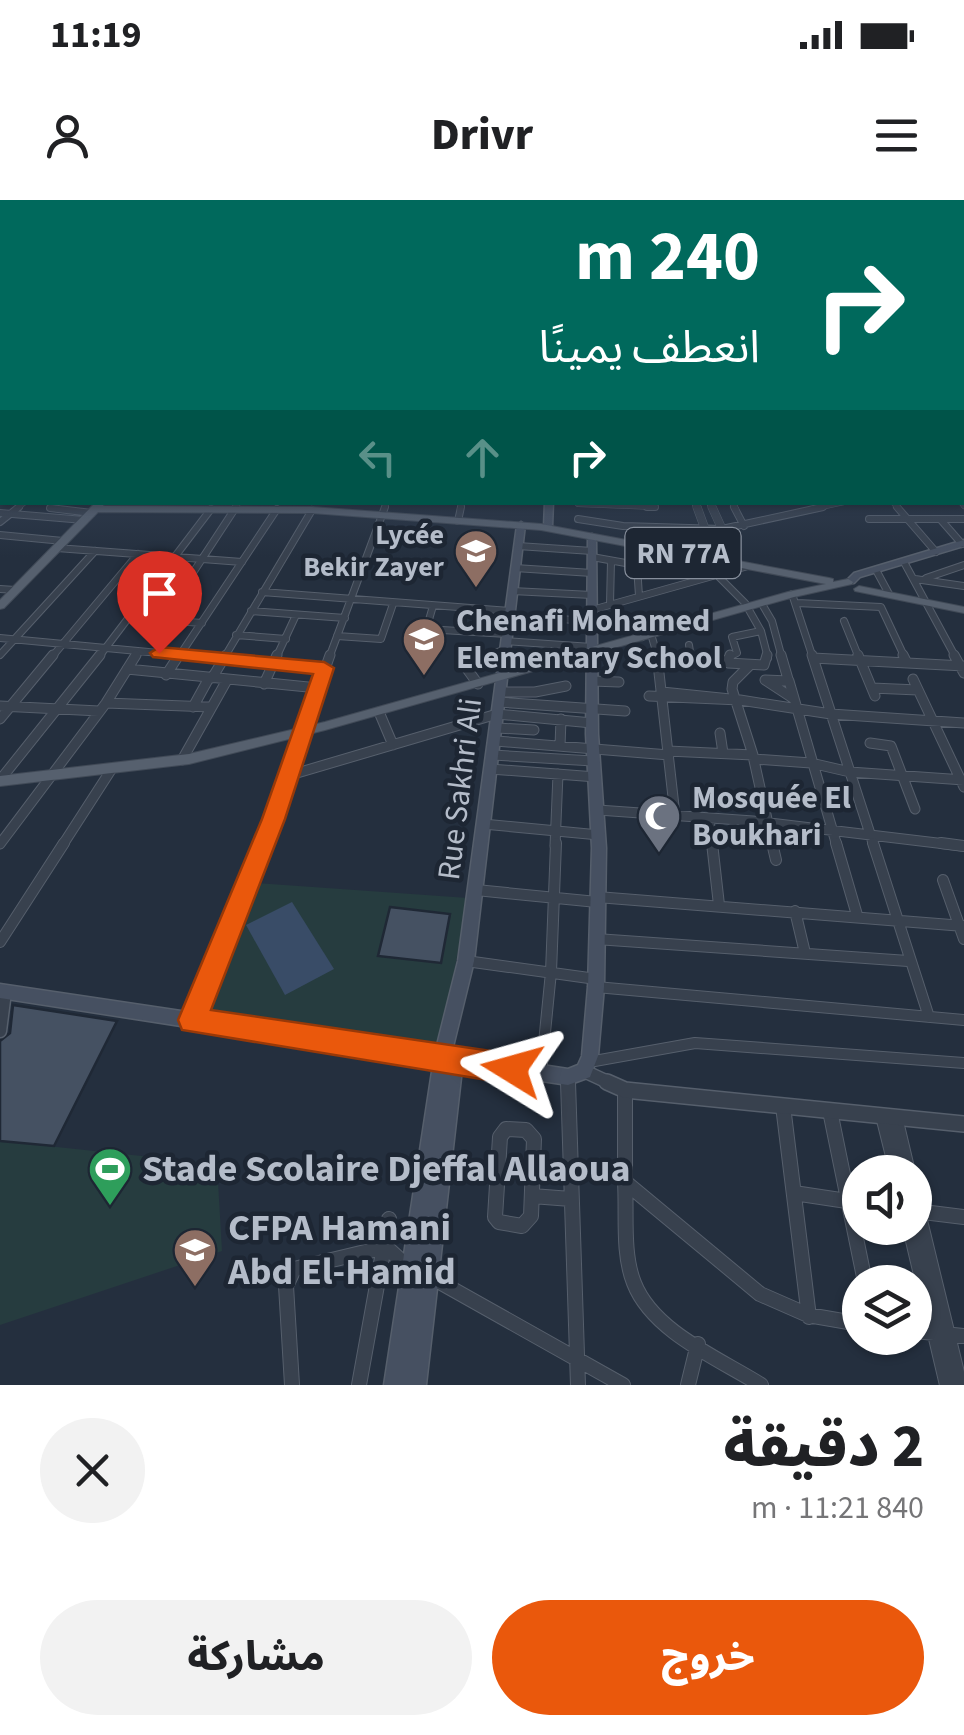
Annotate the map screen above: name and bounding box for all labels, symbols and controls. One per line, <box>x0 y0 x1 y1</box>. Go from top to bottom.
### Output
text: 11:19 <box>50 8 142 62</box>
text: Drivr <box>431 103 533 167</box>
icon: person <box>40 108 95 163</box>
icon: menu <box>869 108 924 163</box>
text: 240 m <box>575 207 760 307</box>
icon: right <box>795 240 925 370</box>
text: انعطف يمينًا <box>539 316 760 380</box>
icon: left <box>350 430 405 485</box>
icon: ahead <box>455 430 510 485</box>
icon: right <box>560 430 615 485</box>
place label: Lycée Bekir Zayer <box>303 515 445 587</box>
school or university icon: Lycée Bekir Zayer <box>453 528 499 589</box>
road number: RN 77A <box>626 528 740 578</box>
pin <box>117 551 202 654</box>
icon: arrive <box>132 566 187 621</box>
place label: Chenafi Mohamed Elementary School <box>456 598 722 681</box>
school or university icon: Chenafi Mohamed Elementary School <box>401 616 447 677</box>
street label: Rue Sakhri Ali <box>426 695 494 883</box>
place label: Mosquée El Boukhari <box>692 775 851 858</box>
mosque icon: Mosquée El Boukhari <box>636 793 682 854</box>
position arrow <box>460 1017 564 1121</box>
place label: Stade Scolaire Djeffal Allaoua <box>142 1142 630 1196</box>
sports icon: Stade Scolaire Djeffal Allaoua <box>87 1146 133 1207</box>
map controls <box>842 1155 932 1355</box>
button: sound <box>842 1155 932 1245</box>
place label: CFPA Hamani Abd El-Hamid <box>227 1201 456 1299</box>
school or university icon: CFPA Hamani Abd El-Hamid <box>172 1227 218 1288</box>
button: layers <box>842 1265 932 1355</box>
text: 2 دقيقة <box>723 1405 924 1490</box>
button: close <box>40 1418 145 1523</box>
text: 840 m · 11:21 <box>751 1485 924 1531</box>
button: مشاركة <box>40 1600 472 1715</box>
button: خروج <box>492 1600 924 1715</box>

